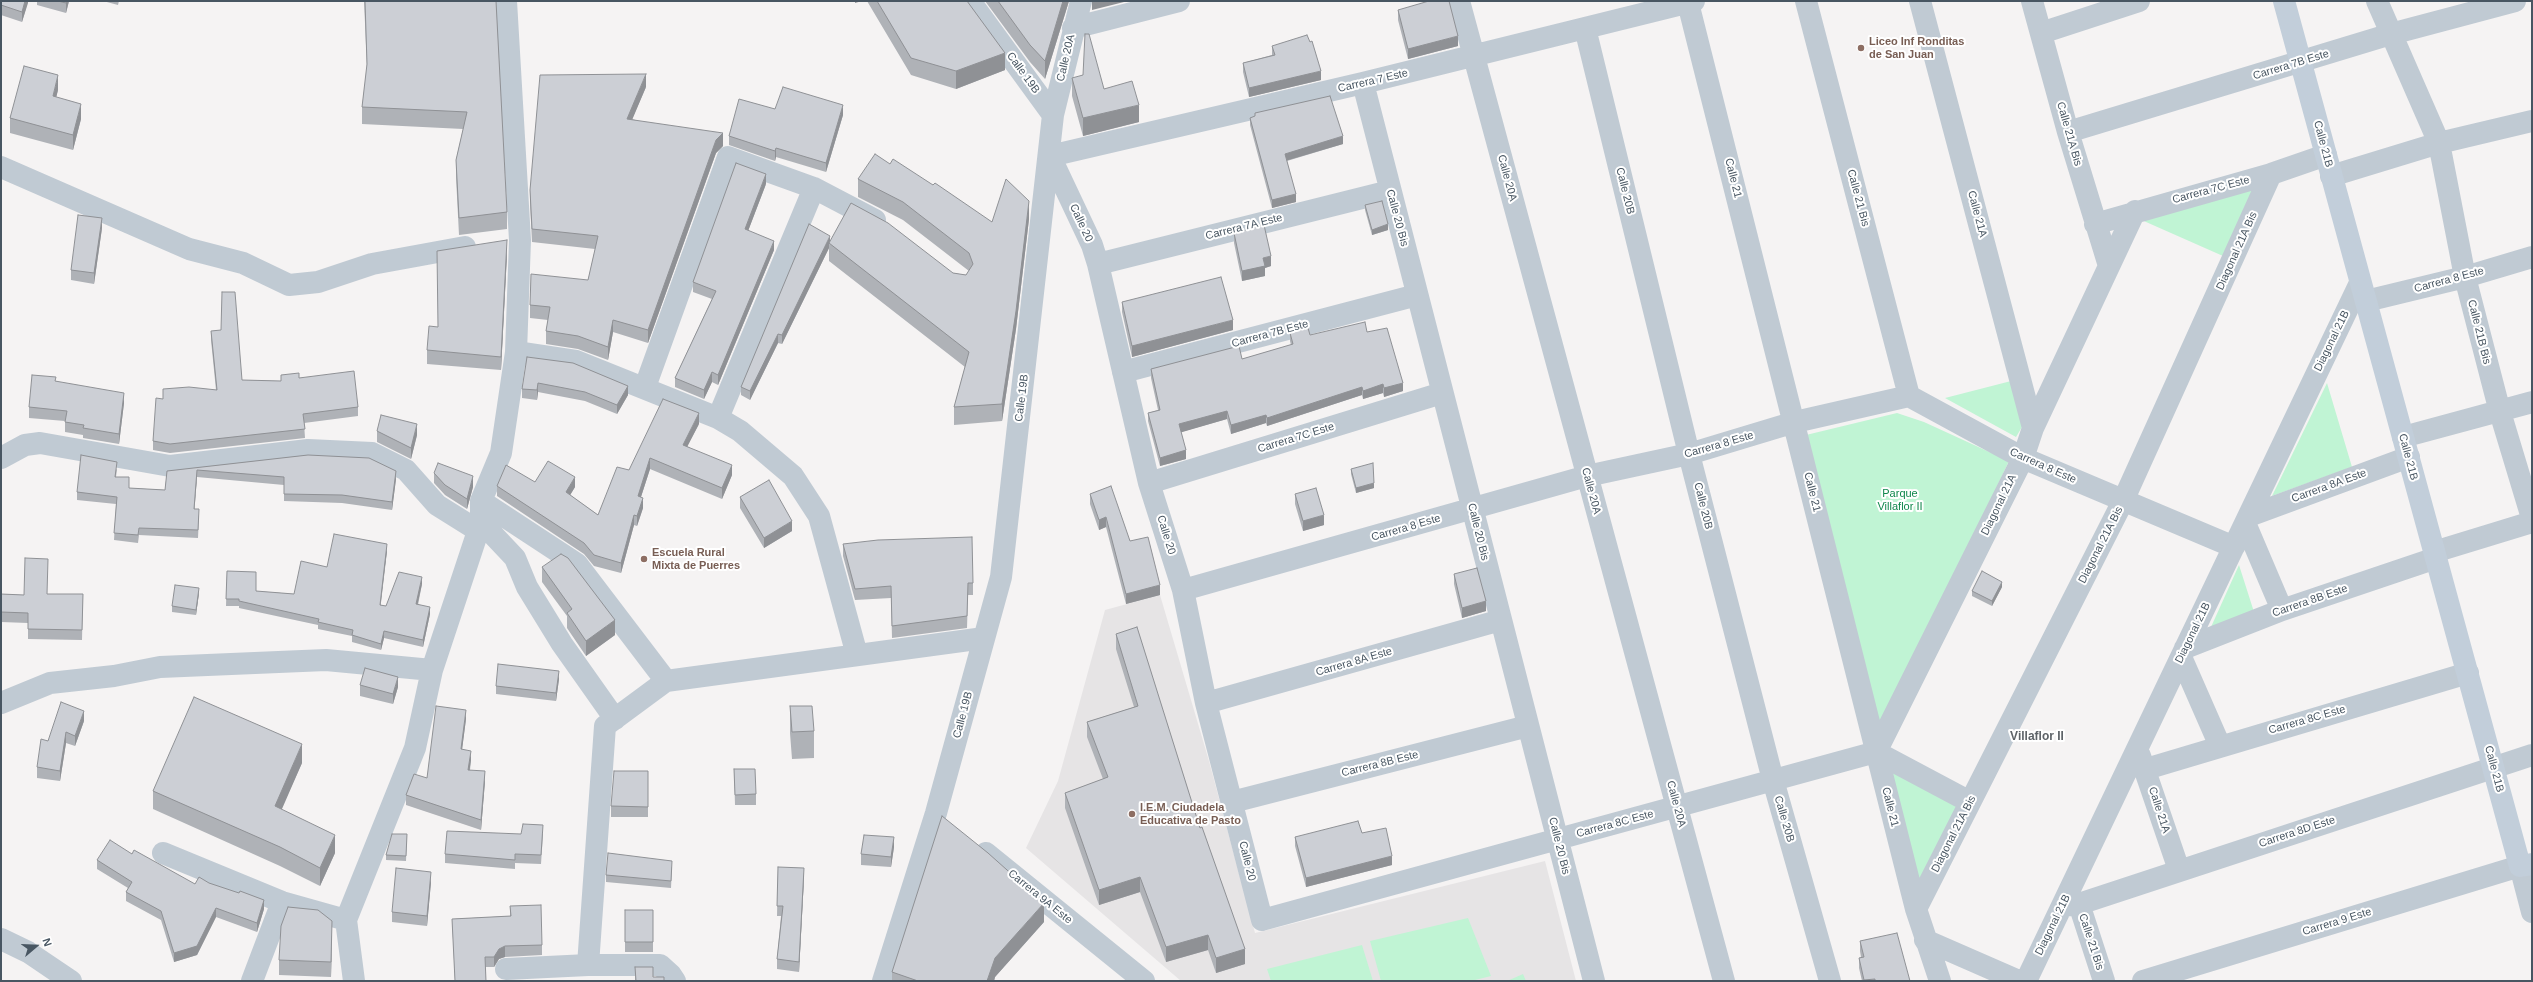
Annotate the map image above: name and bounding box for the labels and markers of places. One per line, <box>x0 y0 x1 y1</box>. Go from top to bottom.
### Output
place label: Liceo Inf Ronditas de San Juan <box>1869 35 1964 61</box>
marker: Liceo Inf Ronditas de San Juan <box>1856 43 1866 53</box>
place label: Escuela Rural Mixta de Puerres <box>652 546 740 572</box>
marker: Escuela Rural Mixta de Puerres <box>639 554 649 564</box>
place label: I.E.M. Ciudadela Educativa de Pasto <box>1140 801 1241 827</box>
marker: I.E.M. Ciudadela Educativa de Pasto <box>1127 809 1137 819</box>

